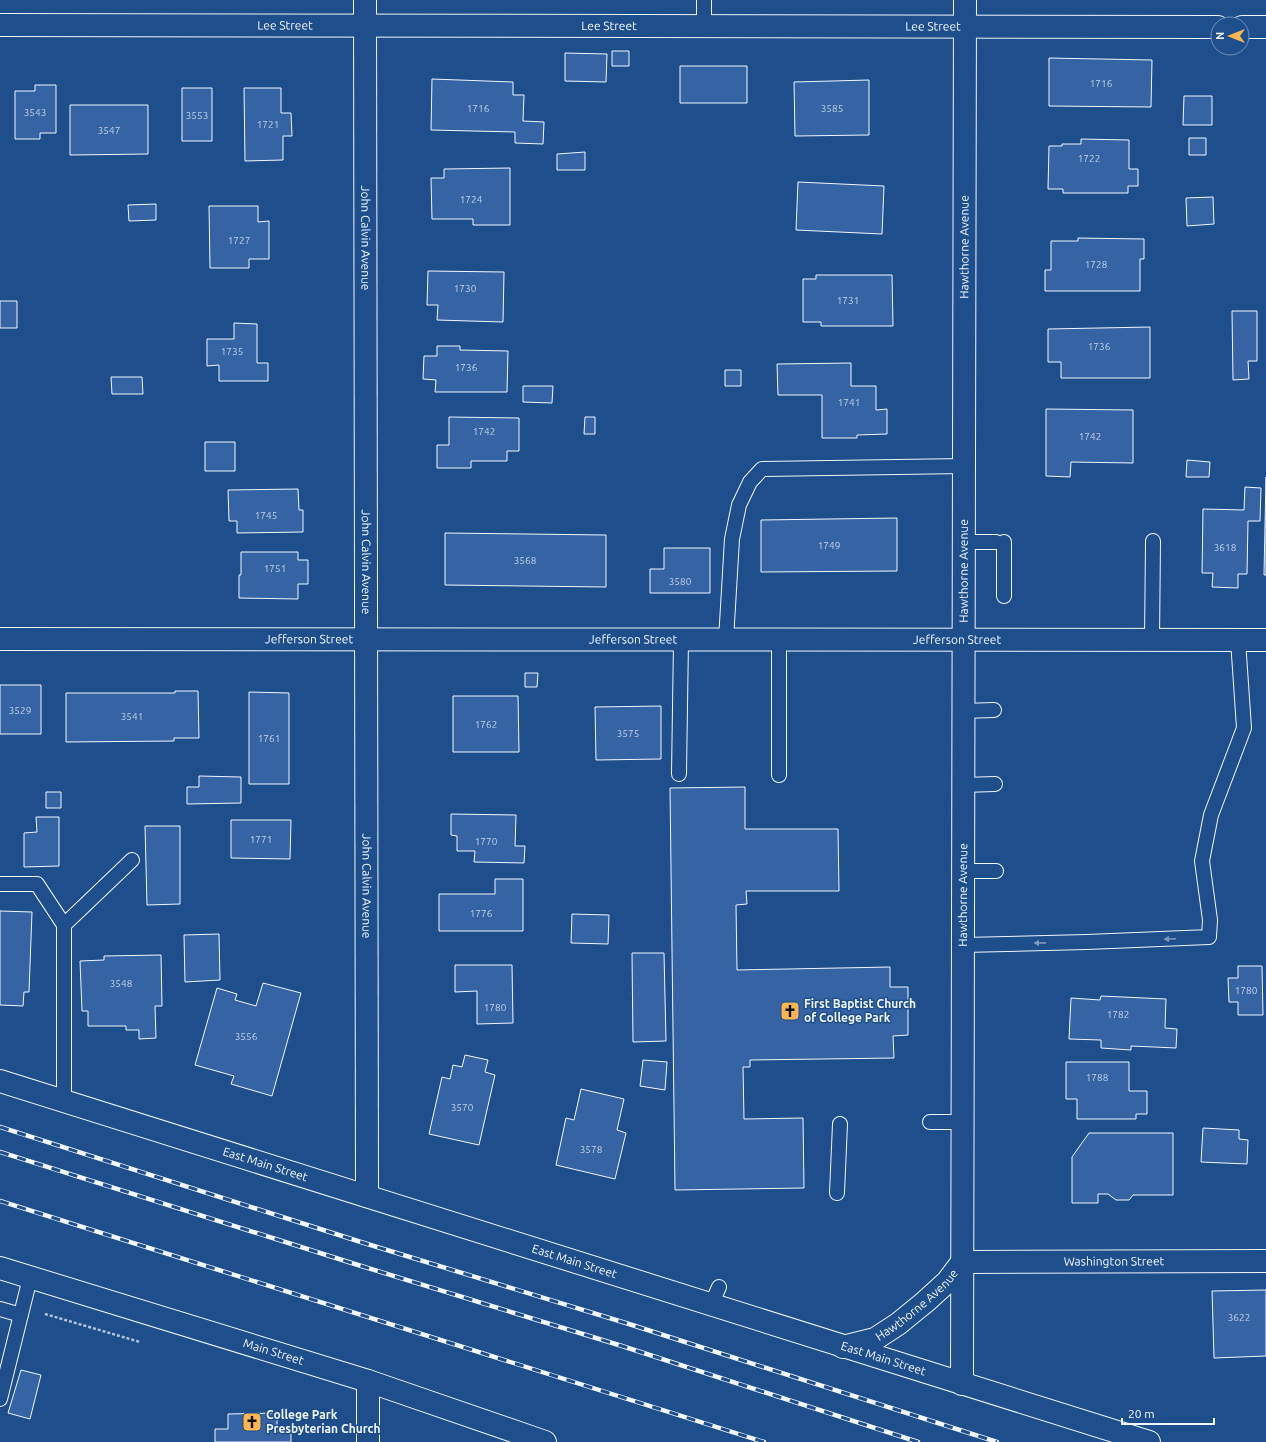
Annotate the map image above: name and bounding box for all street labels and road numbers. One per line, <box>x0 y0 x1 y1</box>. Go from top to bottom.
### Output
street label: Lee Street <box>257 18 313 32</box>
street label: Lee Street <box>581 19 637 32</box>
street label: Lee Street <box>905 19 961 33</box>
street label: John Calvin Avenue <box>359 186 372 290</box>
street label: Hawthorne Avenue <box>957 195 971 299</box>
street label: John Calvin Avenue <box>360 510 373 614</box>
street label: Hawthorne Avenue <box>957 519 970 623</box>
street label: Jefferson Street <box>265 632 353 645</box>
street label: Jefferson Street <box>589 632 677 646</box>
street label: Jefferson Street <box>913 633 1001 646</box>
street label: John Calvin Avenue <box>360 834 374 938</box>
street label: Hawthorne Avenue <box>956 843 969 947</box>
street label: East Main Street <box>221 1144 310 1183</box>
street label: East Main Street <box>530 1242 619 1280</box>
street label: Washington Street <box>1064 1254 1165 1268</box>
street label: Hawthorne Avenue <box>873 1267 960 1343</box>
street label: Main Street <box>242 1336 306 1367</box>
street label: East Main Street <box>840 1339 928 1378</box>

